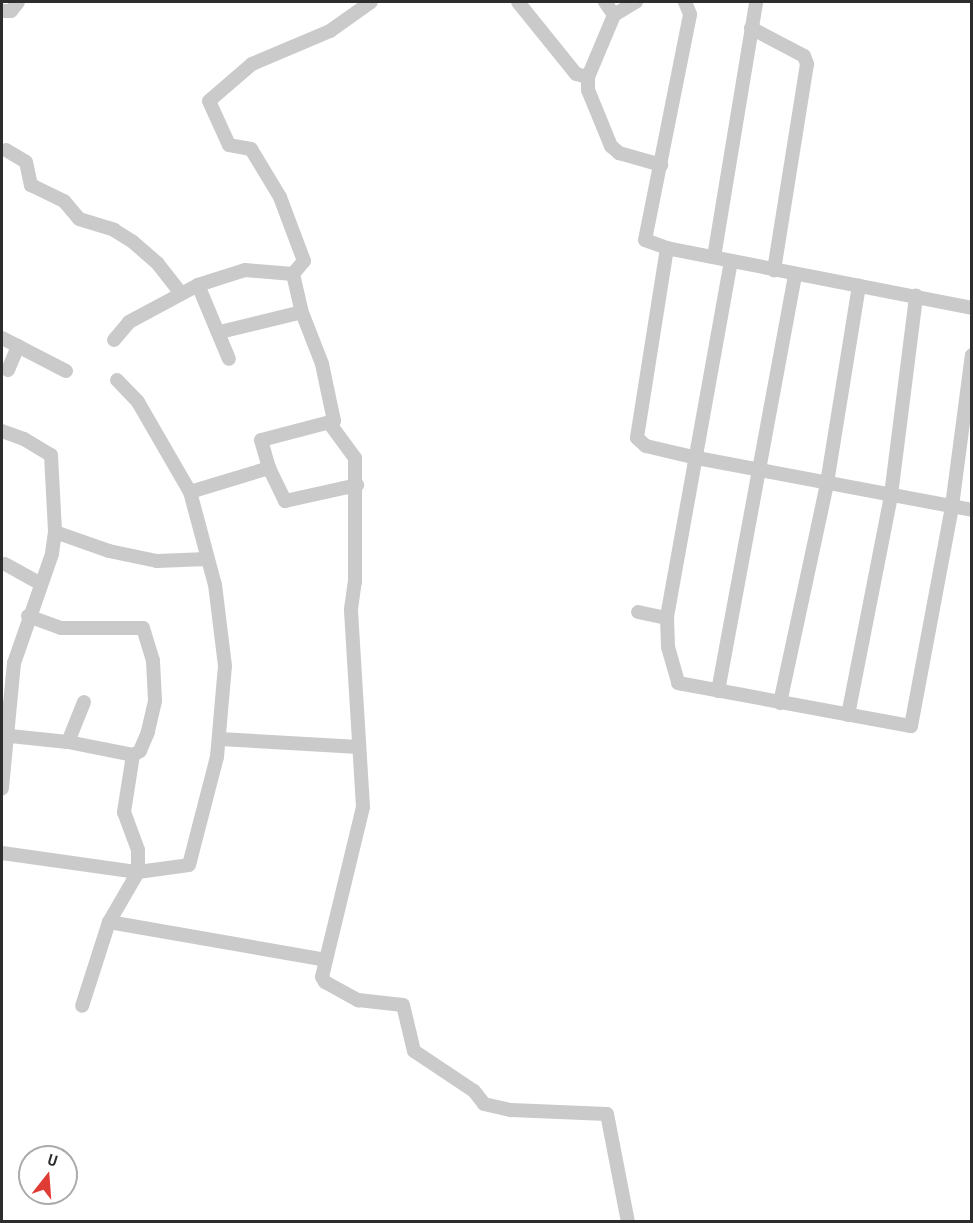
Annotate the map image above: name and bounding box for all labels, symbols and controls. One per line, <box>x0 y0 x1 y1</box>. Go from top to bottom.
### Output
north arrow <box>18 1145 78 1205</box>
text: U <box>45 1148 60 1172</box>

